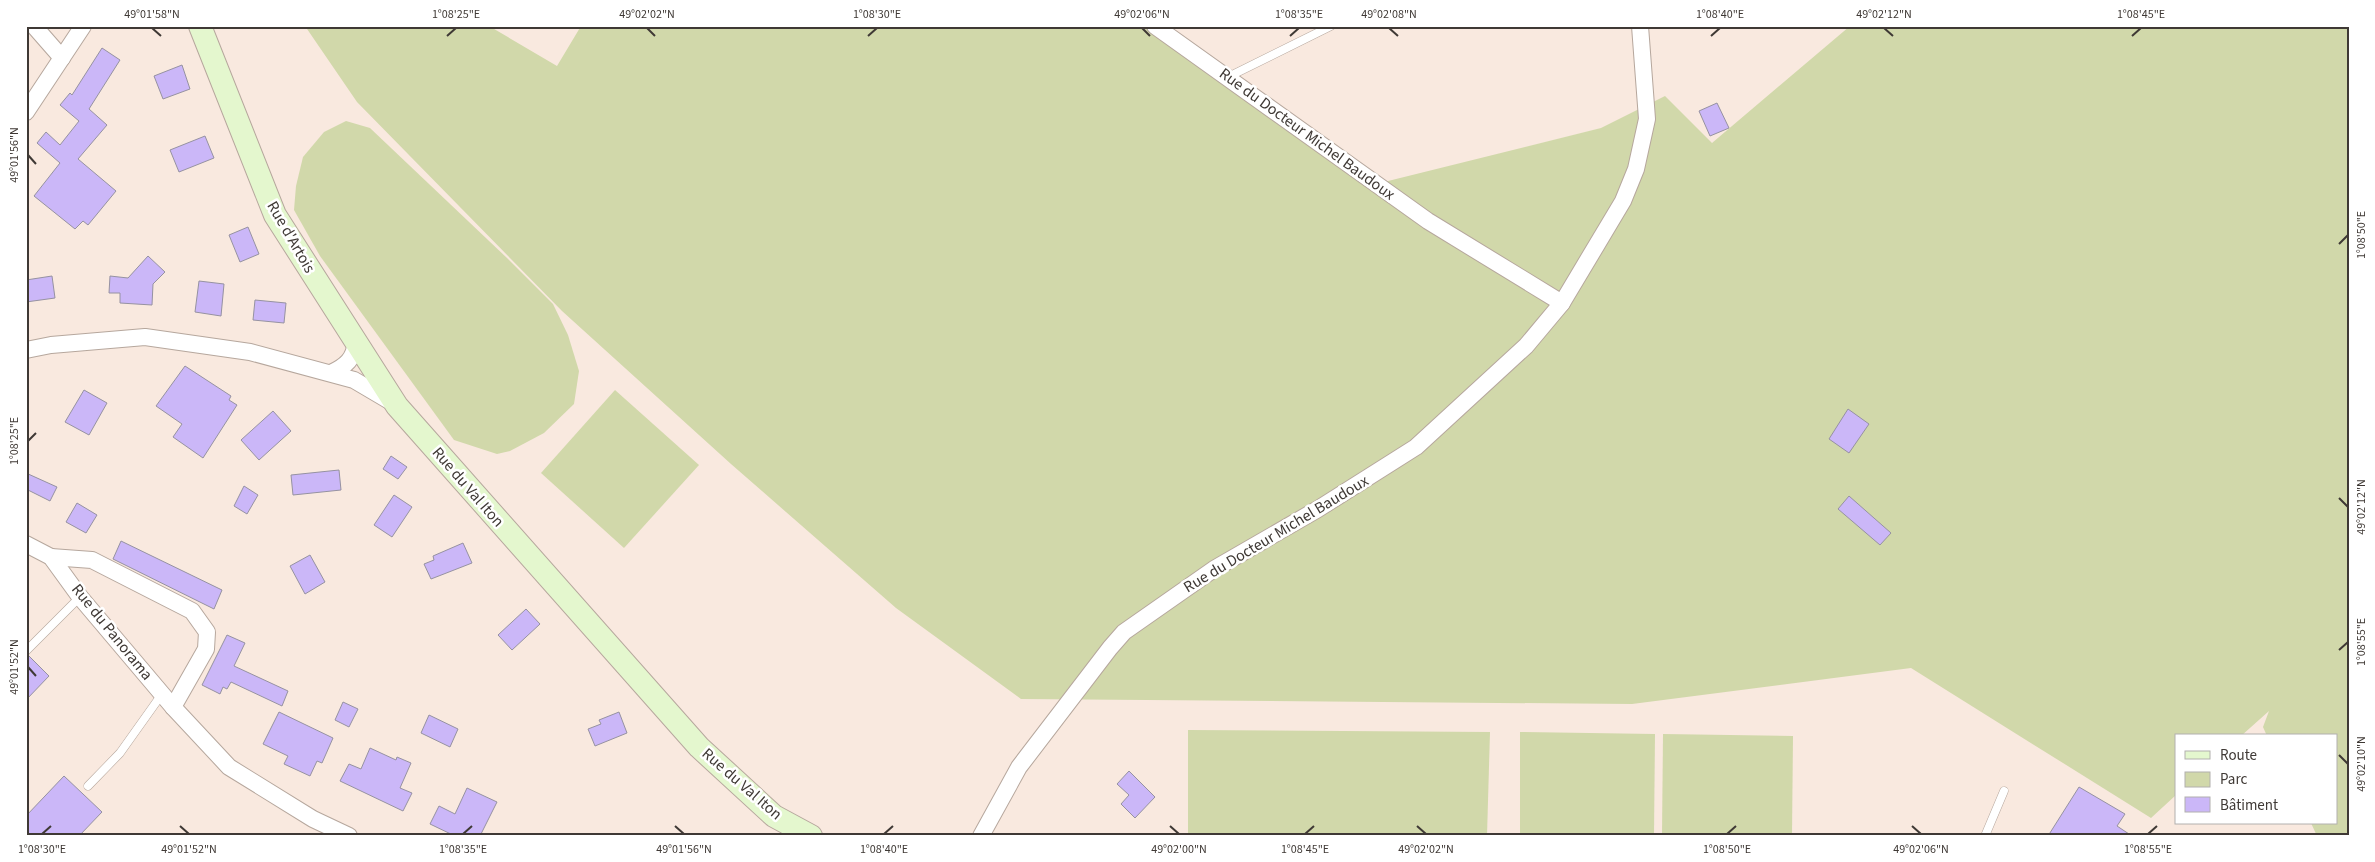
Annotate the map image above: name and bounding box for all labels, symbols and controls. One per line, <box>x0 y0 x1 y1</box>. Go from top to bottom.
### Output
text: 49°01'58"N <box>124 6 180 23</box>
text: 1°08'25"E <box>432 6 480 23</box>
text: 49°02'02"N <box>619 6 675 23</box>
text: 1°08'30"E <box>853 6 901 23</box>
text: 49°02'06"N <box>1114 6 1170 23</box>
text: 1°08'35"E <box>1275 6 1323 23</box>
text: 49°02'08"N <box>1361 6 1417 23</box>
text: 1°08'40"E <box>1696 6 1744 23</box>
text: 49°02'12"N <box>1856 6 1912 23</box>
text: 1°08'45"E <box>2117 6 2165 23</box>
street label: Rue du Docteur Michel Baudoux <box>1215 63 1399 205</box>
text: 49°01'56"N <box>6 127 23 183</box>
street label: Rue d'Artois <box>262 197 321 277</box>
text: 1°08'50"E <box>2353 211 2370 259</box>
text: 1°08'25"E <box>6 417 23 465</box>
street label: Rue du Val Iton <box>427 442 509 532</box>
street label: Rue du Docteur Michel Baudoux <box>1179 470 1373 598</box>
text: 49°02'12"N <box>2353 479 2370 535</box>
street label: Rue du Panorama <box>66 579 158 685</box>
text: 1°08'55"E <box>2353 618 2370 666</box>
text: 49°01'52"N <box>6 639 23 695</box>
legend <box>2175 734 2338 824</box>
text: 49°02'10"N <box>2353 736 2370 792</box>
street label: Rue du Val Iton <box>697 743 787 825</box>
text: Route <box>2220 745 2257 766</box>
text: Parc <box>2220 769 2247 790</box>
text: Bâtiment <box>2220 795 2278 816</box>
text: 1°08'30"E <box>18 841 66 858</box>
text: 49°01'52"N <box>161 841 217 858</box>
text: 1°08'35"E <box>439 841 487 858</box>
text: 49°01'56"N <box>656 841 712 858</box>
text: 1°08'40"E <box>860 841 908 858</box>
text: 49°02'00"N <box>1151 841 1207 858</box>
text: 1°08'45"E <box>1281 841 1329 858</box>
text: 49°02'02"N <box>1398 841 1454 858</box>
text: 1°08'50"E <box>1703 841 1751 858</box>
text: 49°02'06"N <box>1893 841 1949 858</box>
text: 1°08'55"E <box>2124 841 2172 858</box>

